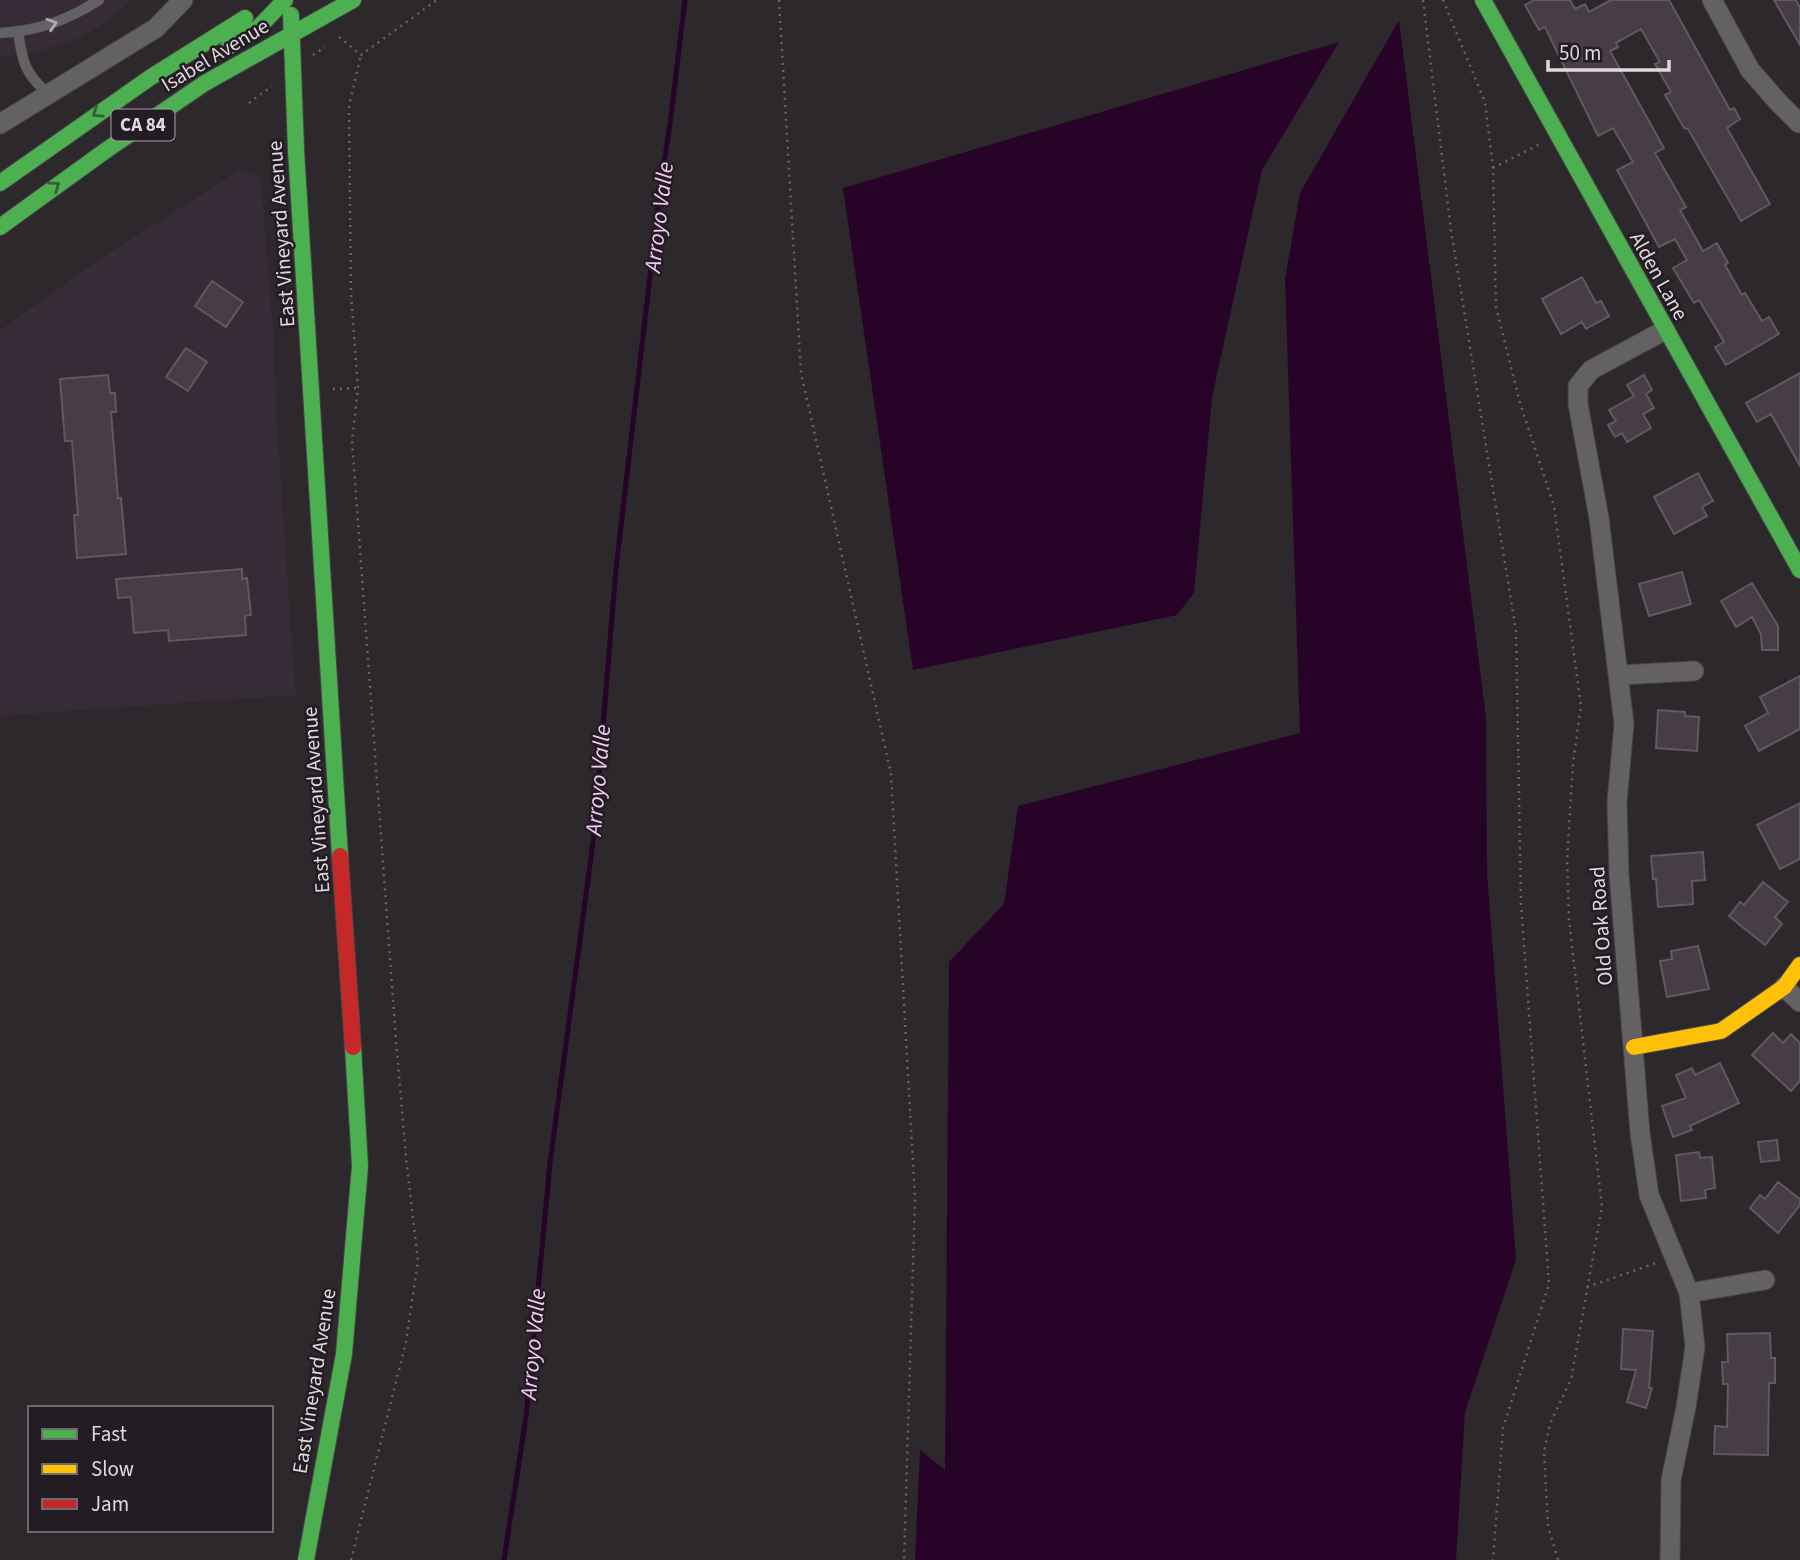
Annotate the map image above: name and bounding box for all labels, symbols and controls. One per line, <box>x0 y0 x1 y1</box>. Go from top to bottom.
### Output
street label: Isabel Avenue <box>155 11 275 99</box>
one-way arrow <box>46 17 58 32</box>
scale bar <box>1548 28 1669 72</box>
text: 50 m <box>1559 38 1601 68</box>
one-way arrow <box>91 105 104 118</box>
road number: CA 84 <box>111 110 174 140</box>
street label: East Vineyard Avenue <box>260 140 302 328</box>
water label: Arroyo Valle <box>636 160 682 276</box>
one-way arrow <box>47 182 60 194</box>
street label: Alden Lane <box>1622 226 1696 326</box>
street label: East Vineyard Avenue <box>295 706 337 894</box>
water label: Arroyo Valle <box>577 723 619 839</box>
street label: Old Oak Road <box>1582 865 1620 987</box>
street label: East Vineyard Avenue <box>285 1286 343 1476</box>
water label: Arroyo Valle <box>512 1287 554 1403</box>
legend <box>28 1406 273 1532</box>
text: Fast <box>91 1419 127 1449</box>
text: Slow <box>91 1454 134 1484</box>
text: Jam <box>91 1489 129 1519</box>

